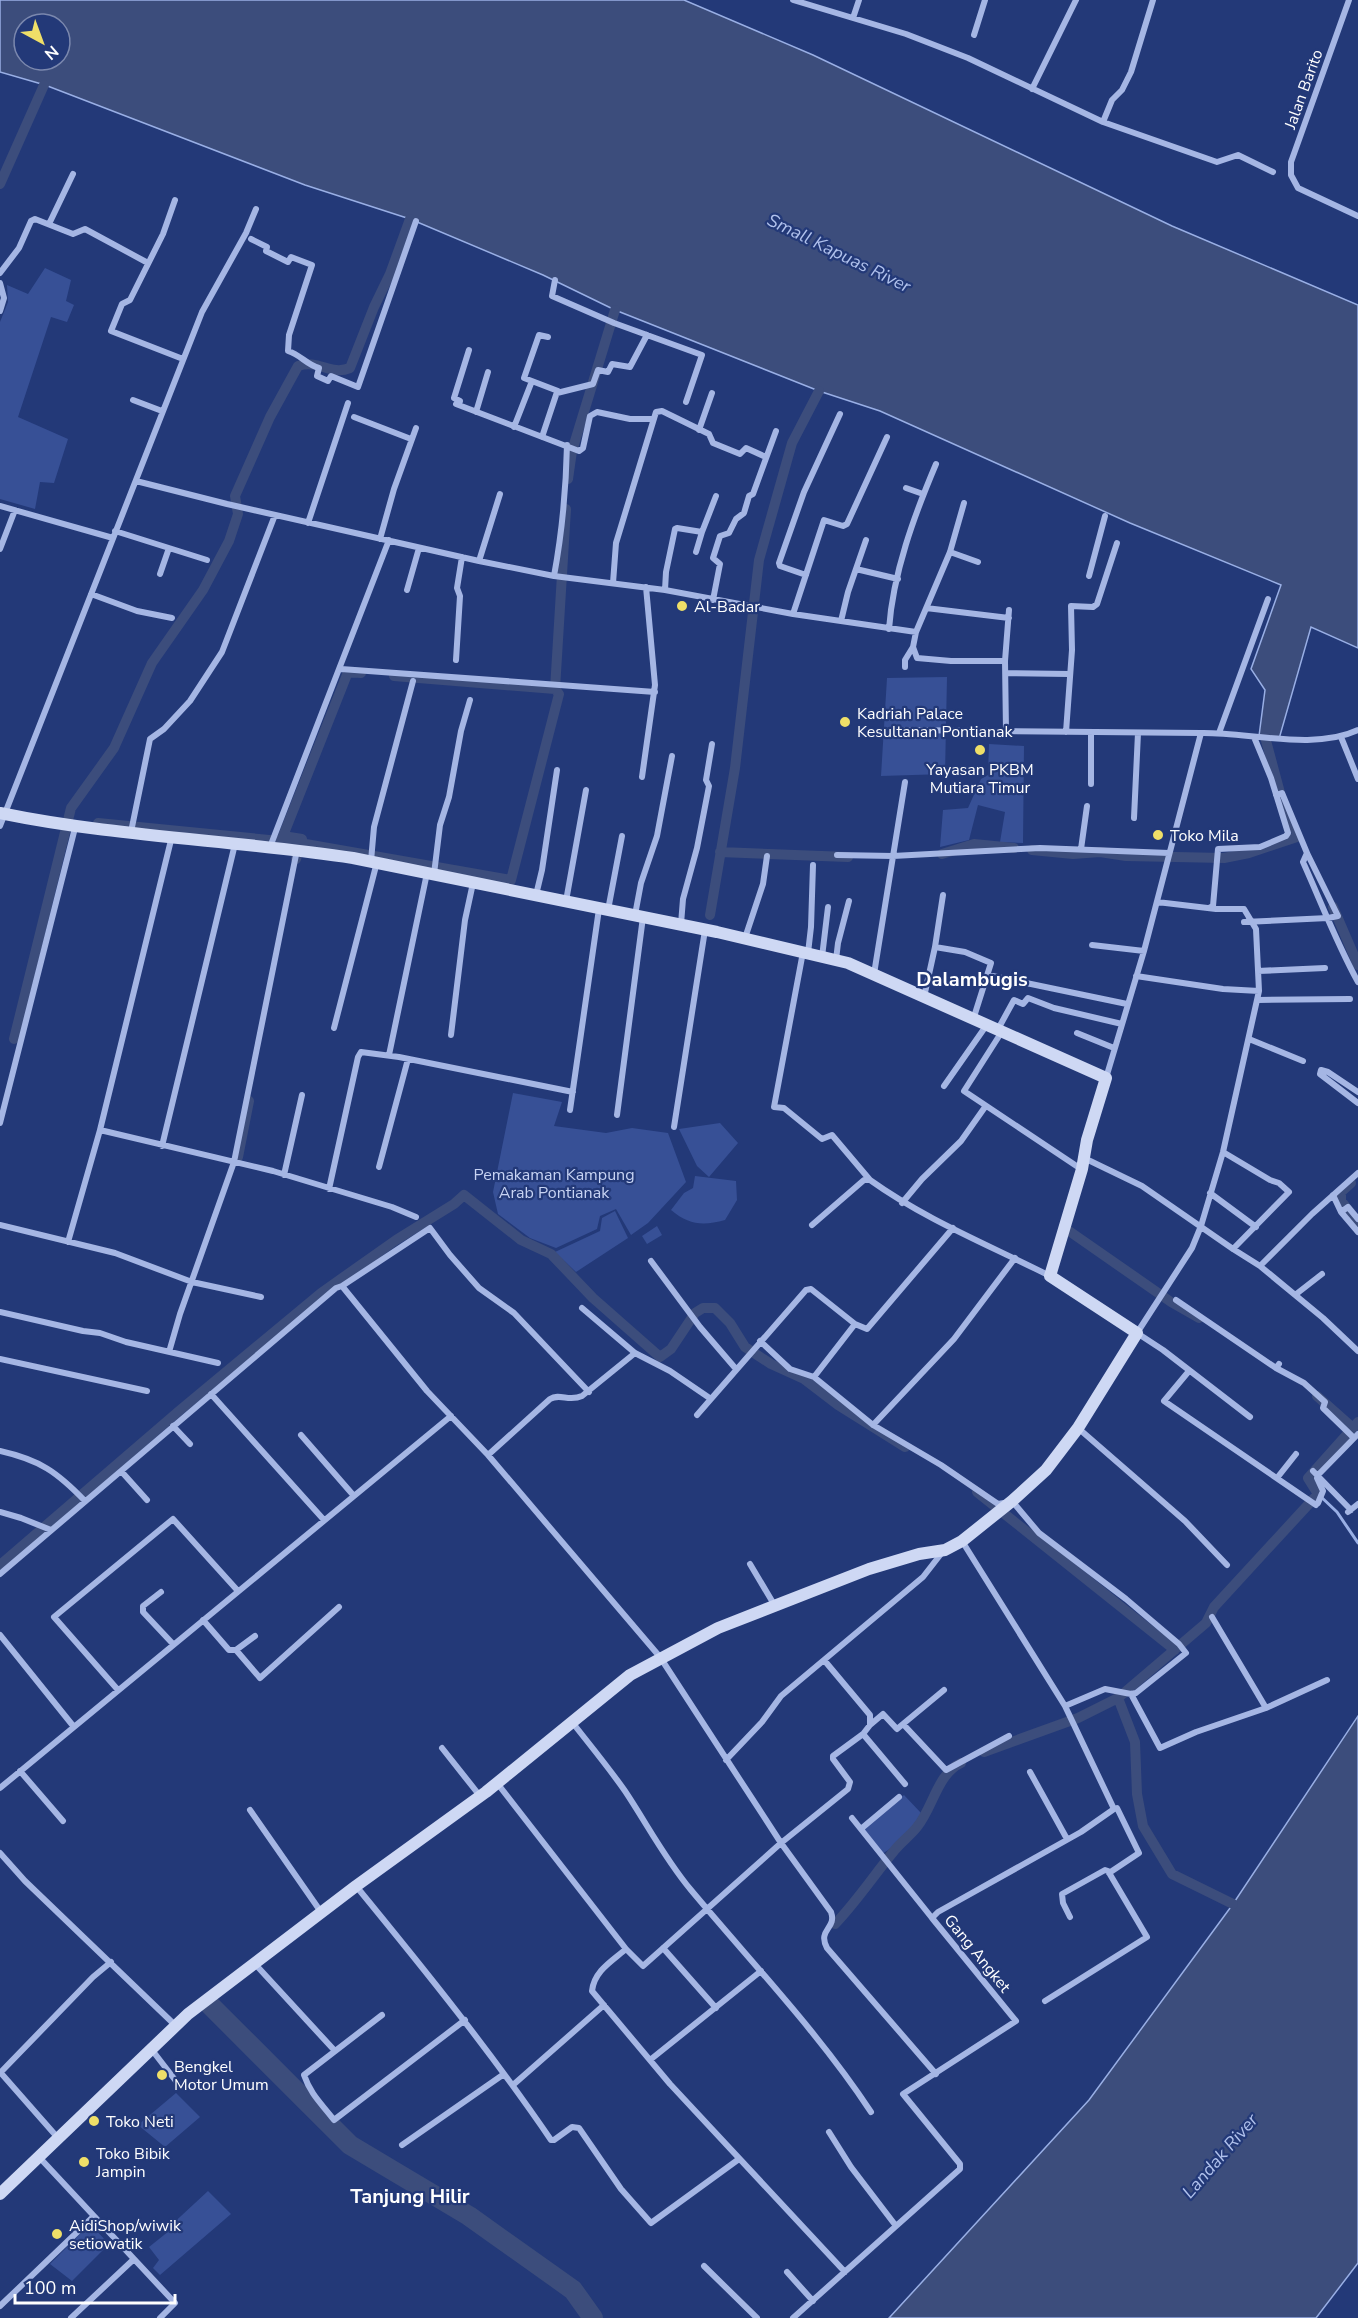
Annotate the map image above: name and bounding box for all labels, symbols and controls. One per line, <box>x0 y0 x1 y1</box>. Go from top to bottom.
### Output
north arrow <box>12 12 72 72</box>
text: N <box>39 40 63 65</box>
street label: Jalan Barito <box>1279 46 1329 133</box>
water label: Small Kapuas River <box>763 208 915 298</box>
place label: Al-Badar <box>694 596 760 618</box>
marker: Al-Badar <box>675 599 689 613</box>
place label: Kadriah Palace Kesultanan Pontianak <box>857 703 1014 743</box>
marker: Kadriah Palace Kesultanan Pontianak <box>838 715 852 729</box>
marker: Yayasan PKBM Mutiara Timur <box>973 743 987 757</box>
place label: Yayasan PKBM Mutiara Timur <box>925 759 1034 799</box>
place label: Toko Mila <box>1170 825 1239 847</box>
marker: Toko Mila <box>1151 828 1165 842</box>
district label: Dalambugis <box>916 966 1028 993</box>
park label: Pemakaman Kampung Arab Pontianak <box>473 1164 635 1204</box>
street label: Gang Angket <box>939 1910 1016 1998</box>
place label: Bengkel Motor Umum <box>174 2056 269 2096</box>
marker: Bengkel Motor Umum <box>155 2068 169 2082</box>
water label: Landak River <box>1177 2108 1264 2203</box>
place label: Toko Neti <box>106 2111 174 2133</box>
marker: Toko Neti <box>87 2114 101 2128</box>
place label: Toko Bibik Jampin <box>95 2143 171 2183</box>
marker: Toko Bibik Jampin <box>77 2155 91 2169</box>
district label: Tanjung Hilir <box>350 2183 470 2210</box>
place label: AidiShop/wiwik setiowatik <box>69 2215 182 2255</box>
marker: AidiShop/wiwik setiowatik <box>50 2227 64 2241</box>
scale bar <box>15 2267 176 2305</box>
text: 100 m <box>24 2276 76 2300</box>

